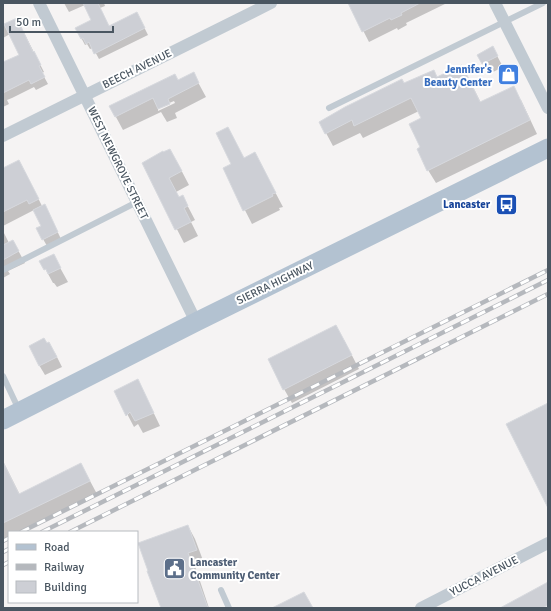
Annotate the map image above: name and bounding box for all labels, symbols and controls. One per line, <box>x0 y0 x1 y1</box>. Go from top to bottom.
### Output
scale bar <box>10 8 113 34</box>
text: 50 m <box>16 15 41 30</box>
street label: BEECH AVENUE <box>100 47 174 91</box>
shop icon: Jennifer's Beauty Center <box>495 62 521 88</box>
place label: Jennifer's Beauty Center <box>424 63 493 89</box>
street label: WEST NEWGROVE STREET <box>85 105 151 222</box>
bus stop icon: Lancaster <box>493 191 519 217</box>
place label: Lancaster <box>443 198 491 211</box>
street label: SIERRA HIGHWAY <box>234 259 316 307</box>
legend <box>8 531 138 603</box>
text: Road <box>44 540 70 555</box>
street label: YUCCA AVENUE <box>448 553 520 599</box>
public building icon: Lancaster Community Center <box>161 555 187 581</box>
place label: Lancaster Community Center <box>190 556 280 582</box>
text: Railway <box>44 560 84 575</box>
text: Building <box>44 580 87 595</box>

